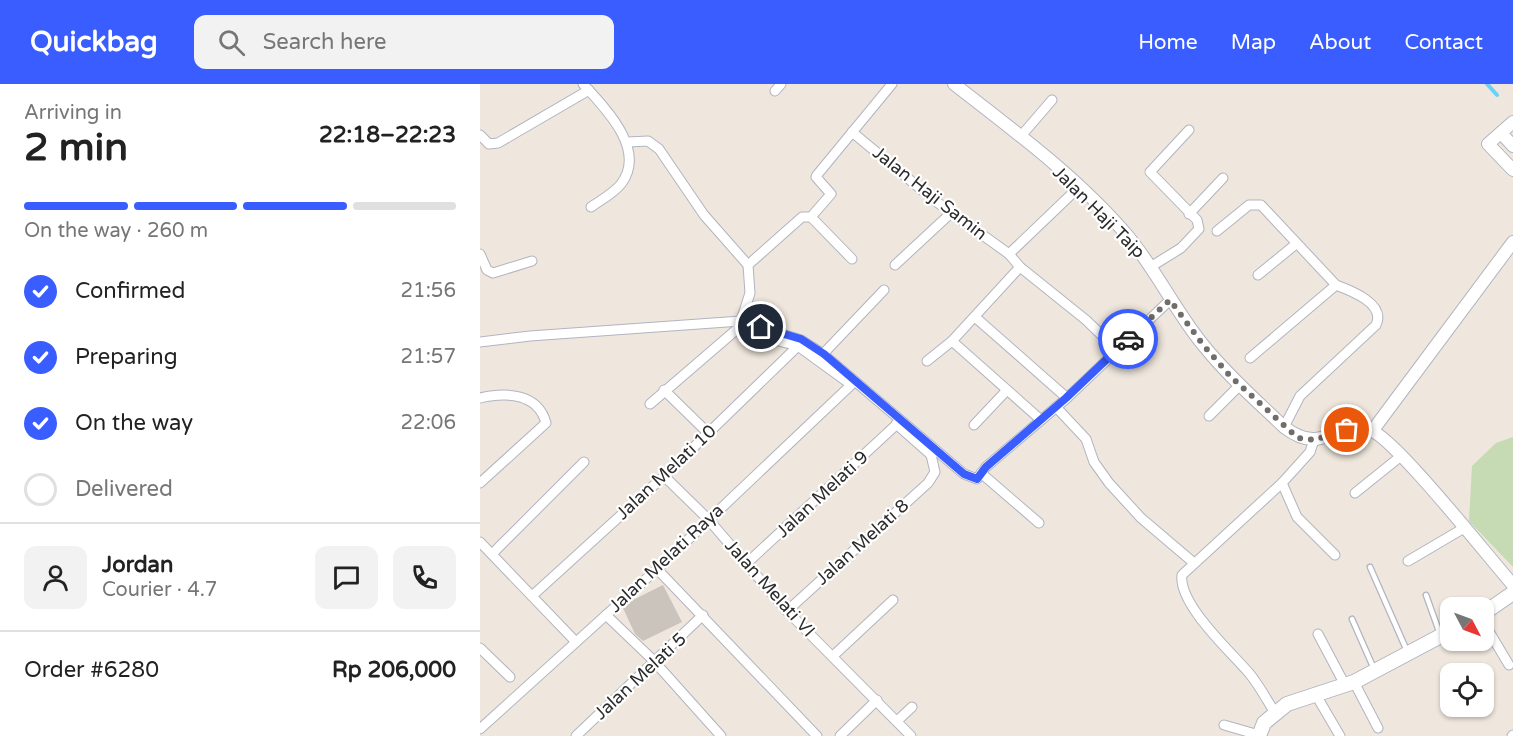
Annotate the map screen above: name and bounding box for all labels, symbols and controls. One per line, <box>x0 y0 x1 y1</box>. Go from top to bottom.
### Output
search box <box>194 15 614 69</box>
text: Quickbag <box>30 25 158 59</box>
icon: search <box>215 26 248 59</box>
text: Search here <box>263 29 387 55</box>
text: Home <box>1138 30 1198 55</box>
text: Map <box>1231 30 1276 55</box>
text: About <box>1309 30 1371 55</box>
text: Contact <box>1404 30 1483 55</box>
text: Arriving in <box>24 101 122 125</box>
text: 22:18–22:23 <box>319 122 456 148</box>
text: 2 min <box>24 124 128 171</box>
street label: Jalan Haji Samin <box>868 141 992 245</box>
street label: Jalan Haji Taip <box>1048 161 1150 263</box>
text: On the way · 260 m <box>24 219 208 243</box>
icon: check <box>24 275 57 308</box>
text: Confirmed <box>75 278 185 304</box>
text: 21:56 <box>401 279 456 303</box>
pin <box>735 301 786 352</box>
courier <box>1098 309 1158 369</box>
icon: home <box>744 310 777 343</box>
icon: car <box>1112 323 1145 356</box>
icon: check <box>24 341 57 374</box>
text: Preparing <box>75 344 178 370</box>
text: 21:57 <box>401 345 456 369</box>
pin <box>1321 404 1372 455</box>
icon: check <box>24 407 57 440</box>
text: On the way <box>75 410 193 436</box>
text: 22:06 <box>401 411 456 435</box>
icon: bag <box>1330 413 1363 446</box>
street label: Jalan Melati 10 <box>611 420 721 524</box>
street label: Jalan Melati 9 <box>771 446 873 542</box>
text: Delivered <box>75 476 173 502</box>
street label: Jalan Melati 8 <box>811 494 913 590</box>
street label: Jalan Melati Raya <box>604 499 728 617</box>
street label: Jalan Melati VI <box>720 535 820 641</box>
button: person <box>24 546 87 609</box>
button: chat <box>315 546 378 609</box>
button: phone <box>393 546 456 609</box>
text: Jordan <box>102 552 173 578</box>
text: Courier · 4.7 <box>102 578 217 602</box>
north arrow <box>1440 597 1494 651</box>
map controls <box>1440 597 1494 717</box>
street label: Jalan Melati 5 <box>589 628 691 724</box>
text: Order #6280 <box>24 657 159 683</box>
text: Rp 206,000 <box>332 657 456 683</box>
button: locate <box>1440 663 1494 717</box>

